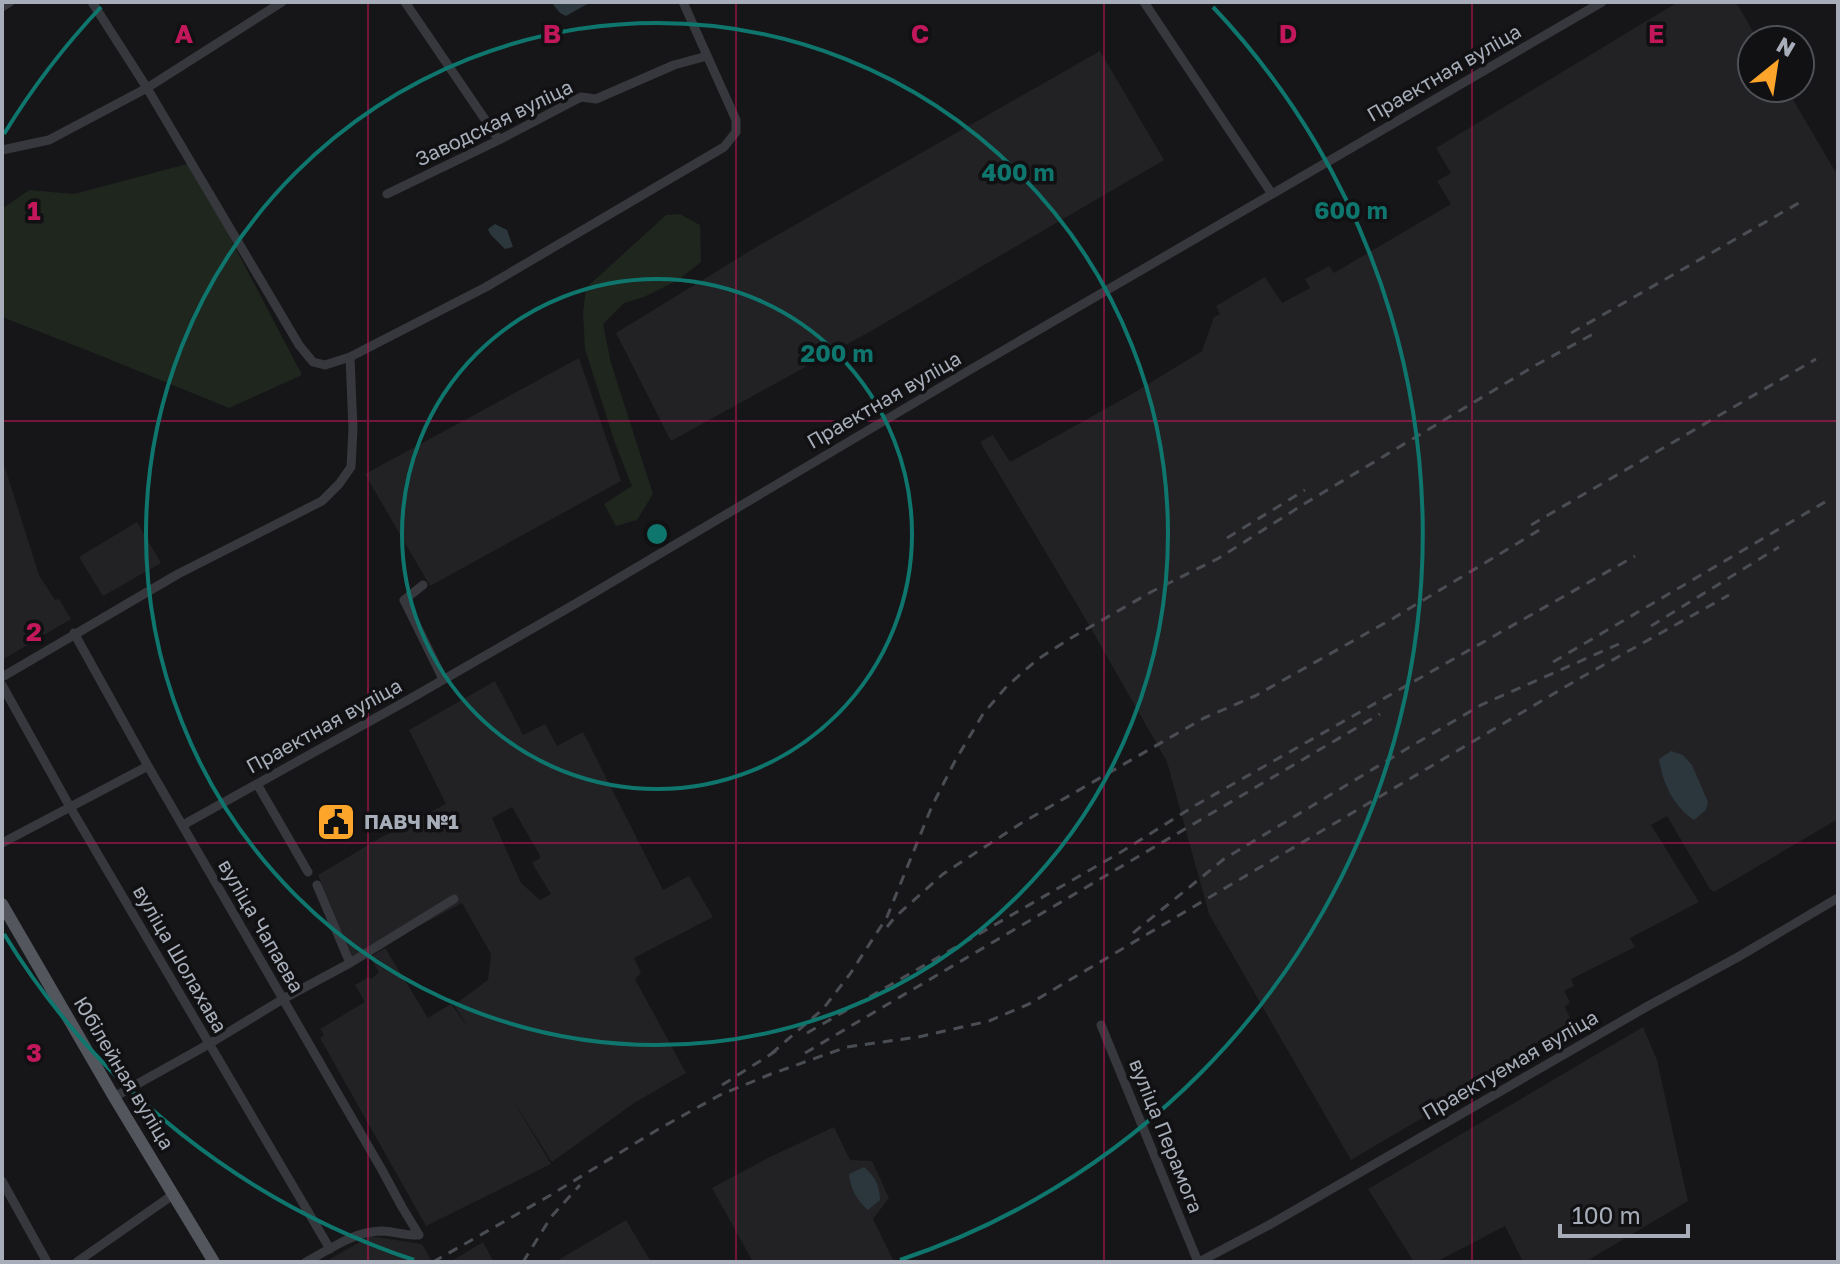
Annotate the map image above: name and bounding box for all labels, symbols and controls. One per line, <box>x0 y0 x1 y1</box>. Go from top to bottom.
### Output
text: A <box>175 18 194 49</box>
text: B <box>543 18 561 49</box>
text: C <box>911 18 929 49</box>
text: D <box>1279 18 1297 49</box>
street label: Праектная вуліца <box>1362 18 1525 126</box>
text: E <box>1648 18 1664 49</box>
north arrow <box>1736 24 1816 104</box>
text: N <box>1772 30 1800 62</box>
street label: Заводская вуліца <box>411 74 576 171</box>
text: 400 m <box>981 157 1055 186</box>
text: 1 <box>27 195 41 226</box>
text: 600 m <box>1314 195 1388 224</box>
text: 200 m <box>801 338 873 367</box>
street label: Праектная вуліца <box>802 345 965 453</box>
centre of rings <box>643 520 671 548</box>
text: 2 <box>26 616 42 647</box>
street label: Праектная вуліца <box>242 672 405 778</box>
public building icon: ПАВЧ №1 <box>315 801 357 843</box>
place label: ПАВЧ №1 <box>364 809 459 833</box>
street label: вуліца Чапаева <box>214 855 310 996</box>
street label: вуліца Шолахава <box>129 880 233 1037</box>
street label: Юбілейная вуліца <box>70 992 180 1153</box>
street label: Праектуемая вуліца <box>1417 1004 1602 1124</box>
text: 3 <box>26 1037 42 1068</box>
street label: вуліца Перамога <box>1125 1055 1209 1216</box>
scale bar <box>1560 1188 1688 1238</box>
text: 100 m <box>1572 1200 1641 1229</box>

